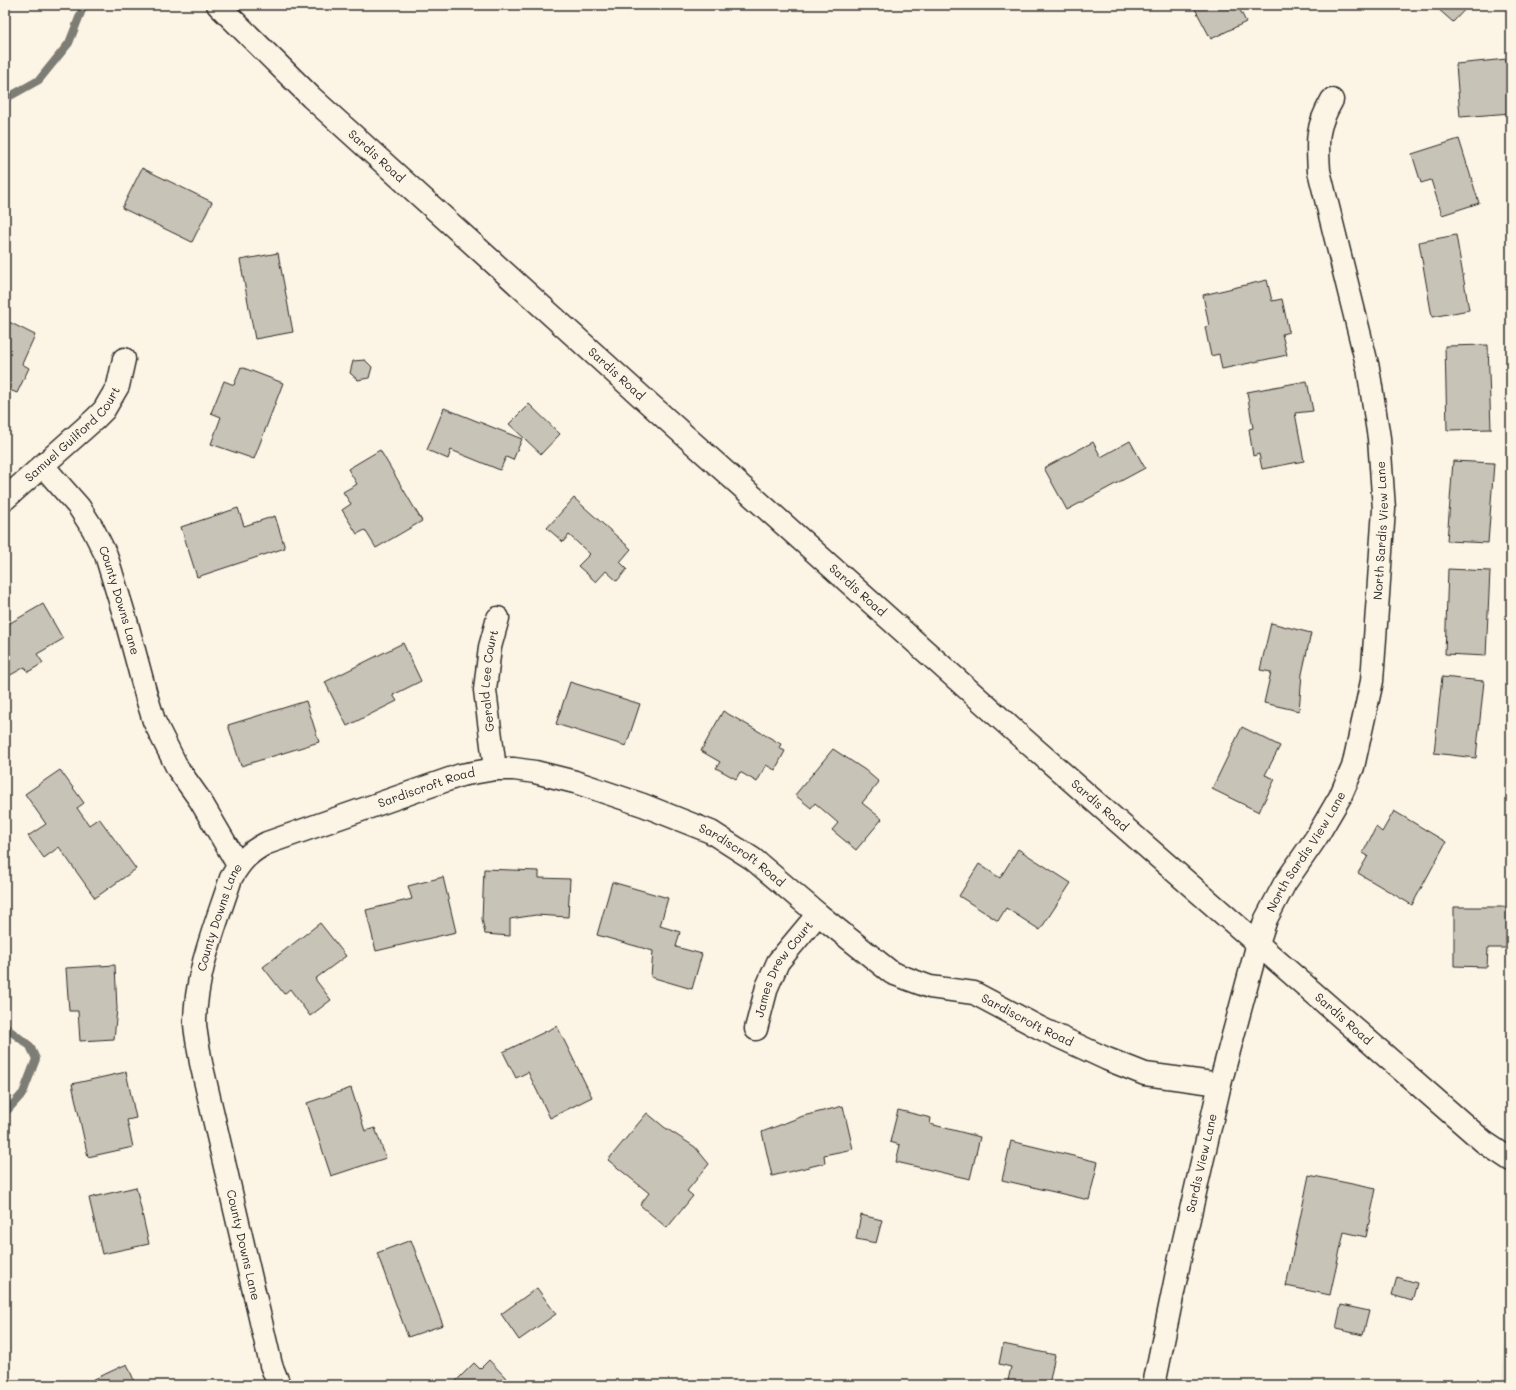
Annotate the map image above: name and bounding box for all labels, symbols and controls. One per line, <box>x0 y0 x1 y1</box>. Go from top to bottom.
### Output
street label: Sardis Road <box>345 126 409 186</box>
street label: Sardis Road <box>585 343 649 403</box>
street label: Samuel Guilford Court <box>21 383 123 485</box>
street label: North Sardis View Lane <box>1369 461 1391 600</box>
street label: County Downs Lane <box>96 543 144 657</box>
street label: Sardis Road <box>826 560 890 620</box>
street label: Gerald Lee Court <box>476 628 501 733</box>
street label: Sardiscroft Road <box>376 764 476 811</box>
street label: Sardis Road <box>1068 775 1133 835</box>
street label: North Sardis View Lane <box>1262 789 1348 914</box>
street label: Sardiscroft Road <box>697 819 789 890</box>
street label: County Downs Lane <box>193 860 245 973</box>
street label: James Drew Court <box>750 917 816 1019</box>
street label: Sardiscroft Road <box>979 989 1077 1050</box>
street label: Sardis Road <box>1312 989 1376 1048</box>
street label: Sardis View Lane <box>1182 1112 1220 1214</box>
street label: County Downs Lane <box>223 1188 264 1302</box>

